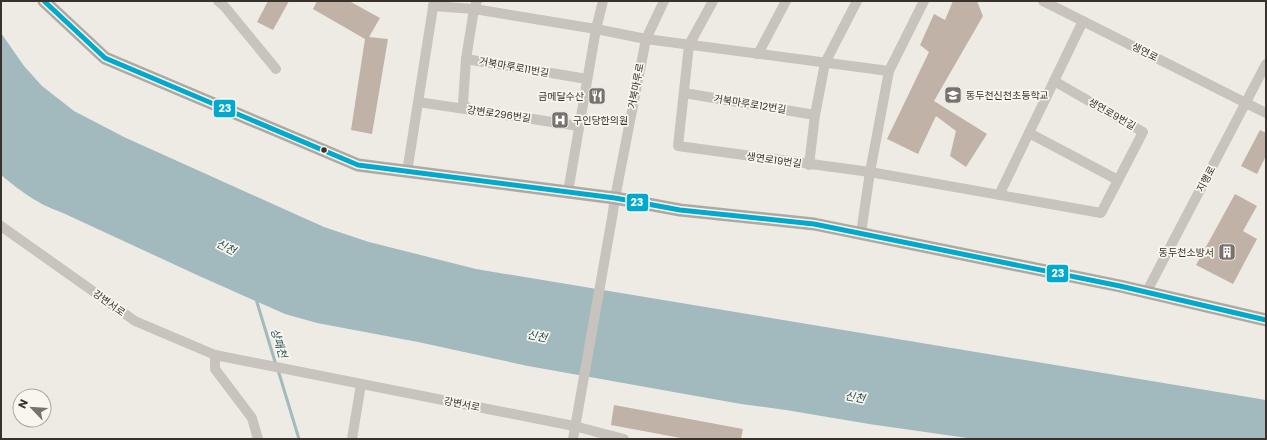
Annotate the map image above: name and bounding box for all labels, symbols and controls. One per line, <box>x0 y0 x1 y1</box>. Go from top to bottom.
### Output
street label: 생연로 <box>1129 39 1161 65</box>
street label: 거북마루로11번길 <box>478 53 550 81</box>
street label: 거북마루로 <box>624 62 648 110</box>
school or university icon: 동두천신천초등학교 <box>943 85 963 105</box>
restaurant icon: 금메달수산 <box>587 86 607 106</box>
place label: 동두천신천초등학교 <box>966 88 1049 103</box>
place label: 금메달수산 <box>538 89 584 104</box>
street label: 거북마루로12번길 <box>713 91 787 117</box>
street label: 생연로9번길 <box>1086 94 1138 134</box>
line badge: 23 <box>213 99 236 118</box>
text: 23 <box>219 100 232 116</box>
street label: 강변로296번길 <box>466 102 532 126</box>
hospital icon: 구인당한의원 <box>550 110 570 130</box>
place label: 구인당한의원 <box>573 113 628 128</box>
unlabelled marker <box>319 145 329 155</box>
street label: 생연로19번길 <box>745 149 803 171</box>
street label: 지행로 <box>1193 163 1219 195</box>
line badge: 23 <box>626 193 649 212</box>
text: 23 <box>631 194 644 210</box>
water label: 신천 <box>213 235 240 260</box>
building icon: 동두천소방서 <box>1217 242 1237 262</box>
place label: 동두천소방서 <box>1159 245 1214 260</box>
line badge: 23 <box>1046 264 1069 283</box>
text: 23 <box>1052 265 1065 281</box>
street label: 강변서로 <box>90 286 128 320</box>
water label: 상패천 <box>267 326 292 362</box>
water label: 신천 <box>526 326 550 346</box>
water label: 신천 <box>844 387 868 407</box>
north arrow <box>12 388 52 428</box>
street label: 강변서로 <box>443 393 481 415</box>
text: N <box>14 397 32 411</box>

